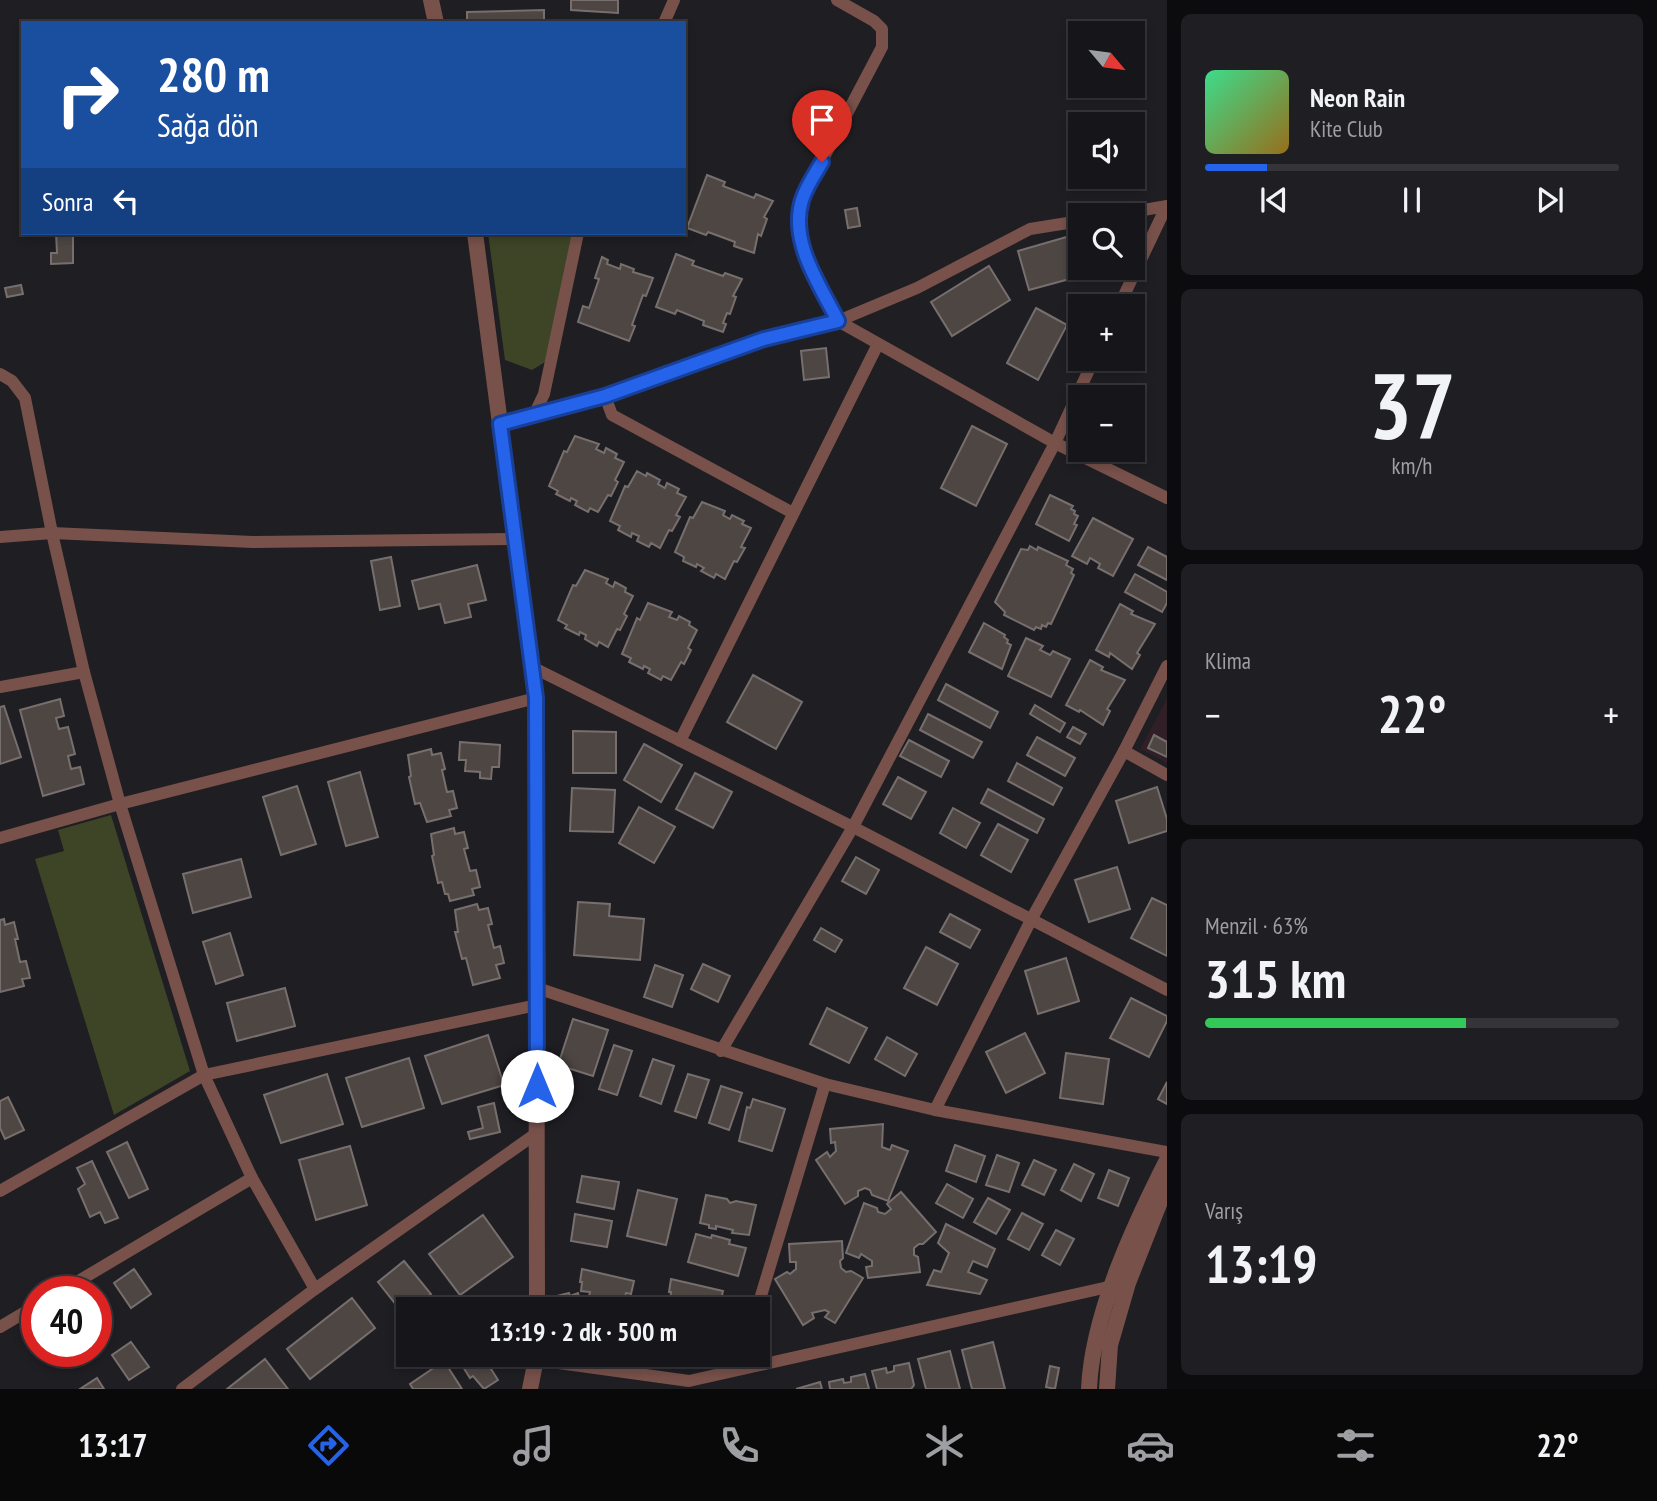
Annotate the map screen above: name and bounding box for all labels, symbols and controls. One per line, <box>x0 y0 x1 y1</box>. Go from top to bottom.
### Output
north arrow <box>1068 21 1144 98</box>
map controls <box>1068 21 1145 462</box>
text: 280 m <box>157 42 270 106</box>
icon: right <box>42 49 133 140</box>
text: Neon Rain <box>1310 81 1405 114</box>
pin <box>792 90 852 162</box>
icon: arrive <box>803 101 841 139</box>
text: Sağa dön <box>157 104 259 146</box>
button: sound <box>1068 112 1145 189</box>
text: Kite Club <box>1310 114 1383 143</box>
icon: previous <box>1255 181 1293 219</box>
icon: pause <box>1393 181 1431 219</box>
icon: next <box>1531 181 1569 219</box>
icon: left <box>107 182 145 220</box>
text: Sonra <box>42 185 93 218</box>
button: search <box>1068 203 1145 280</box>
button: + <box>1068 294 1145 371</box>
text: 37 <box>1369 346 1456 464</box>
button: − <box>1068 385 1145 462</box>
text: km/h <box>1392 451 1432 480</box>
text: Klima <box>1205 646 1251 675</box>
text: 22° <box>1378 680 1446 747</box>
text: − <box>1205 690 1221 739</box>
text: + <box>1603 690 1619 739</box>
text: Menzil · 63% <box>1205 911 1308 940</box>
text: 315 km <box>1205 945 1346 1012</box>
position arrow <box>500 1049 574 1123</box>
text: Varış <box>1205 1196 1243 1225</box>
text: 13:19 <box>1205 1230 1317 1297</box>
speed limit sign: 40 <box>21 1276 112 1367</box>
text: 13:19 · 2 dk · 500 m <box>489 1315 677 1348</box>
icon: directions <box>304 1421 353 1470</box>
icon: music <box>509 1421 558 1470</box>
icon: phone <box>715 1421 764 1470</box>
icon: climate <box>920 1421 969 1470</box>
icon: car <box>1126 1421 1175 1470</box>
icon: filters <box>1331 1421 1380 1470</box>
text: 13:17 <box>78 1424 147 1466</box>
text: 22° <box>1537 1424 1579 1466</box>

